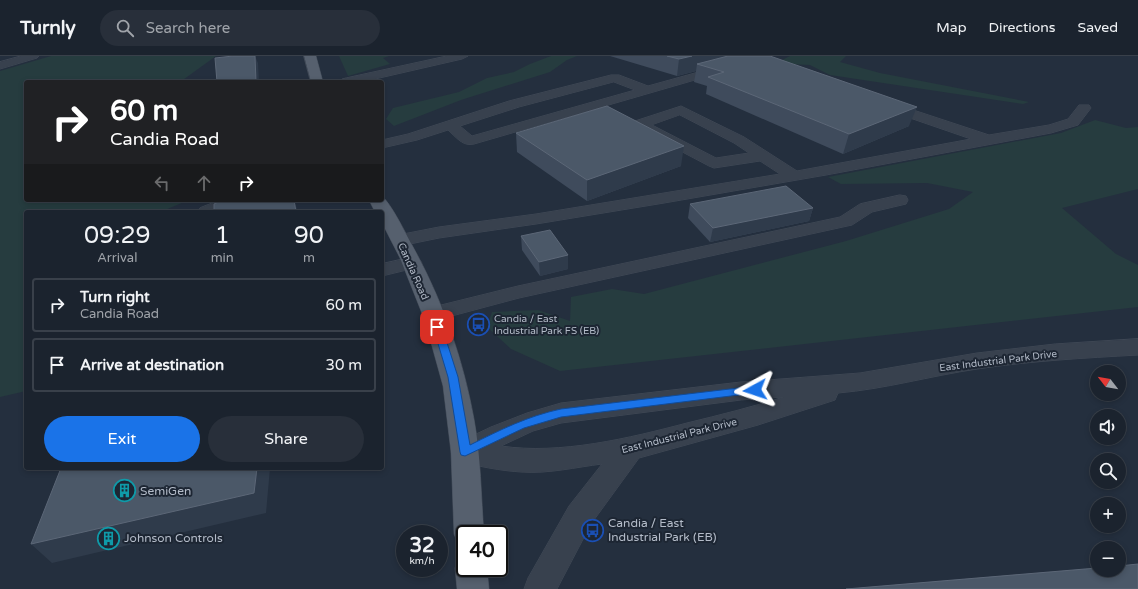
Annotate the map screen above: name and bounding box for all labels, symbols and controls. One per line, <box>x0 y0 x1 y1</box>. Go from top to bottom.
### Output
search box <box>100 10 380 46</box>
text: Turnly <box>20 17 76 39</box>
icon: search <box>114 17 136 39</box>
text: Search here <box>146 19 230 37</box>
text: Map <box>936 19 967 36</box>
text: Directions <box>989 19 1056 36</box>
text: Saved <box>1078 19 1118 36</box>
text: 60 m <box>110 94 178 128</box>
icon: right <box>44 96 96 148</box>
text: Candia Road <box>110 128 219 150</box>
icon: left <box>151 172 173 194</box>
icon: ahead <box>193 172 215 194</box>
icon: right <box>235 172 257 194</box>
text: 09:29 <box>84 221 151 250</box>
text: 1 <box>215 221 230 250</box>
text: 90 <box>294 221 324 250</box>
street label: Candia Road <box>395 241 431 302</box>
text: Arrival <box>97 250 137 266</box>
text: min <box>211 250 234 266</box>
text: m <box>303 250 315 266</box>
text: Turn right <box>80 288 150 306</box>
icon: right <box>46 294 68 316</box>
text: 60 m <box>325 296 362 314</box>
text: Candia Road <box>80 306 159 322</box>
pin <box>420 310 454 344</box>
bus stop icon: Candia / East Industrial Park FS (EB) <box>465 311 491 337</box>
place label: Candia / East Industrial Park FS (EB) <box>494 313 599 337</box>
icon: arrive <box>426 316 448 338</box>
street label: East Industrial Park Drive <box>939 348 1058 374</box>
icon: arrive <box>46 354 68 376</box>
text: Arrive at destination <box>80 356 224 374</box>
text: 30 m <box>325 356 362 374</box>
north arrow <box>1090 365 1126 401</box>
map controls <box>1090 365 1126 577</box>
position arrow <box>734 369 776 411</box>
button: sound <box>1090 409 1126 445</box>
button: Exit <box>44 416 200 462</box>
button: Share <box>208 416 364 462</box>
street label: East Industrial Park Drive <box>620 416 739 456</box>
button: search <box>1090 453 1126 489</box>
building icon: SemiGen <box>111 478 137 504</box>
place label: SemiGen <box>140 484 191 498</box>
button: + <box>1090 497 1126 533</box>
place label: Candia / East Industrial Park (EB) <box>608 516 717 544</box>
bus stop icon: Candia / East Industrial Park (EB) <box>580 517 606 543</box>
building icon: Johnson Controls <box>96 525 122 551</box>
speed limit sign: 40 <box>456 525 508 577</box>
place label: Johnson Controls <box>124 531 223 545</box>
text: 32 <box>409 534 435 558</box>
button: − <box>1090 541 1126 577</box>
text: km/h <box>409 555 435 567</box>

